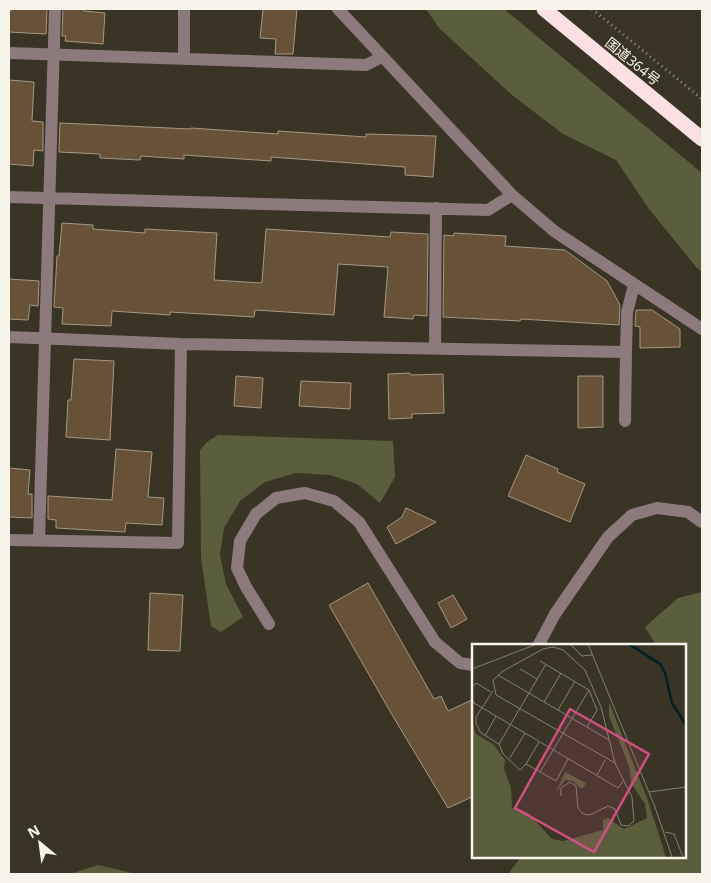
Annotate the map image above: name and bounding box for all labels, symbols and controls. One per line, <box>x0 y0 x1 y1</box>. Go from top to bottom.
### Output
street label: 国道364号 <box>601 33 665 89</box>
inset map <box>472 644 686 858</box>
north arrow <box>15 818 65 868</box>
text: N <box>24 820 43 842</box>

